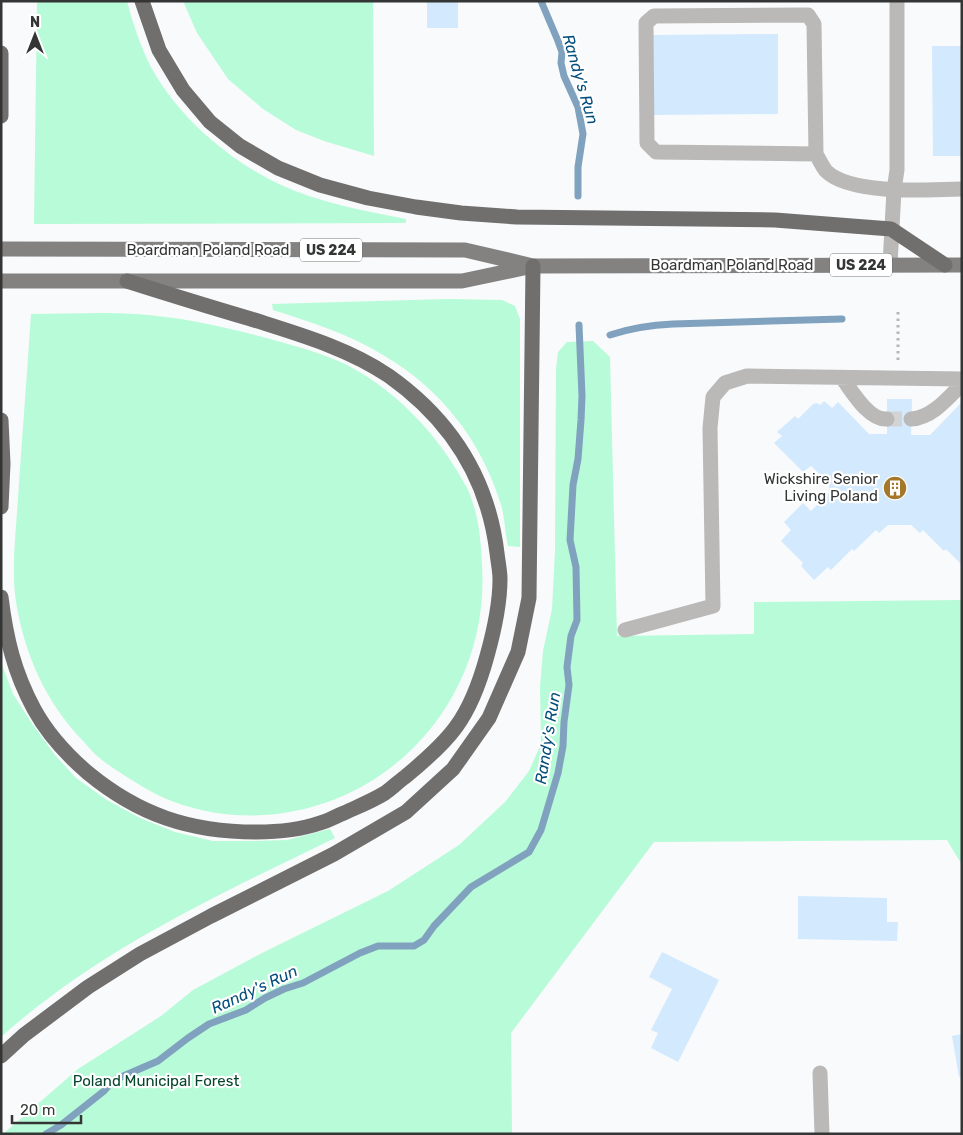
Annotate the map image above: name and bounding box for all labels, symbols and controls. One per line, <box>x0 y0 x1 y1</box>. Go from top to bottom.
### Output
north arrow <box>10 10 60 60</box>
text: N <box>30 14 40 31</box>
water label: Randy's Run <box>559 32 602 127</box>
road number: US 224 <box>300 238 362 262</box>
street label: Boardman Poland Road <box>126 241 290 259</box>
road number: US 224 <box>830 254 892 276</box>
street label: Boardman Poland Road <box>650 256 814 274</box>
place label: Wickshire Senior Living Poland <box>764 470 878 505</box>
building icon: Wickshire Senior Living Poland <box>882 475 908 501</box>
water label: Randy's Run <box>531 691 564 786</box>
water label: Randy's Run <box>208 961 300 1018</box>
park label: Poland Municipal Forest <box>73 1072 239 1090</box>
scale bar <box>12 1092 81 1124</box>
text: 20 m <box>20 1101 55 1119</box>

